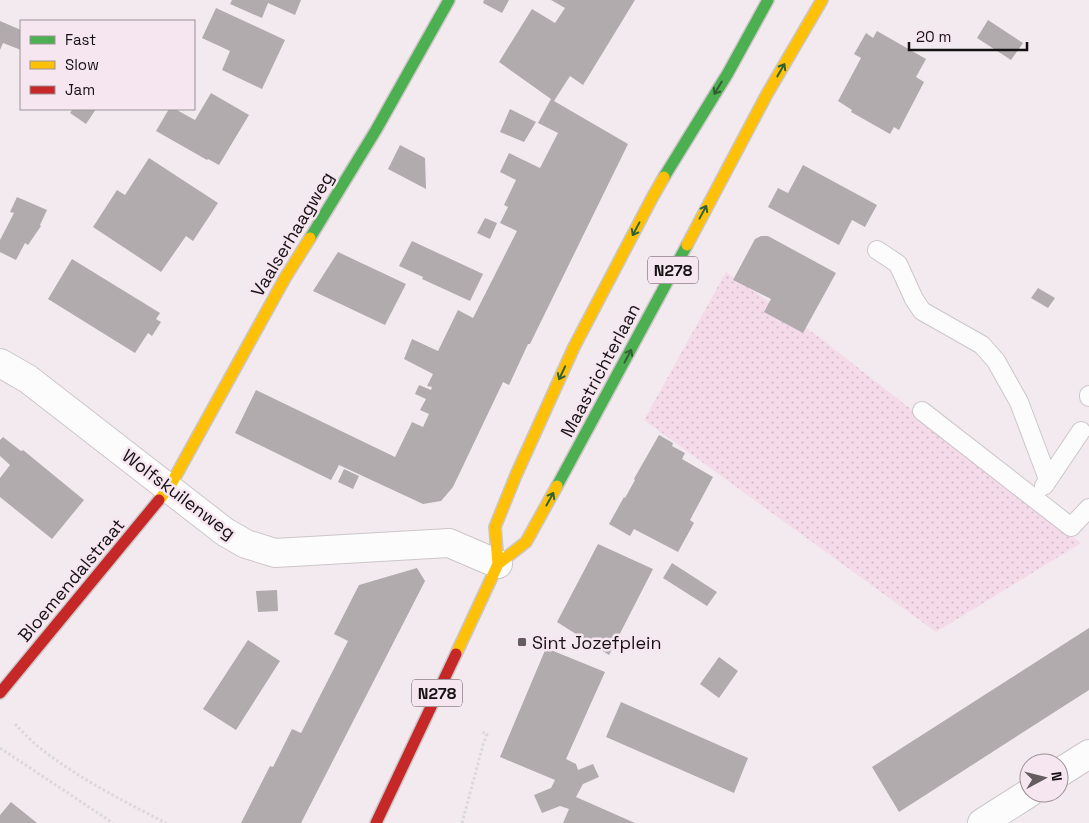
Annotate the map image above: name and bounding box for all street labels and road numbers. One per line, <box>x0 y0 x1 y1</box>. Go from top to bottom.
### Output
street label: Vaalserhaagweg <box>246 167 338 301</box>
road number: N278 <box>648 256 698 284</box>
street label: Maastrichterlaan <box>555 299 645 441</box>
street label: Wolfskuilenweg <box>118 444 240 544</box>
street label: Bloemendalstraat <box>13 514 129 646</box>
road number: N278 <box>412 680 462 706</box>

